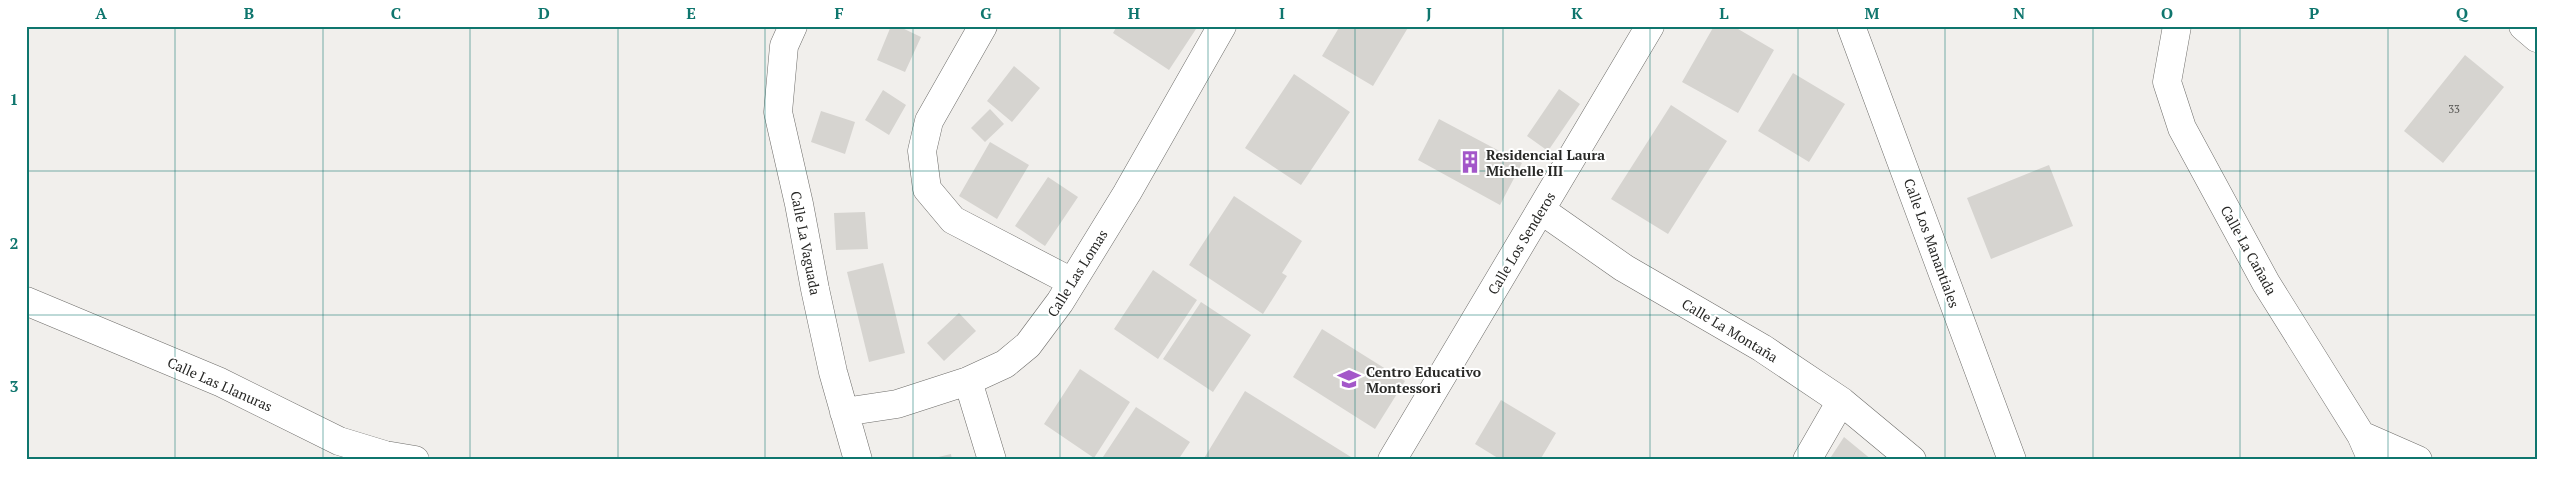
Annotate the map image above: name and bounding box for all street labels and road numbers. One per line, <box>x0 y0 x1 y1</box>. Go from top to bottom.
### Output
street label: Calle Los Manantiales <box>1900 176 1964 310</box>
street label: Calle Los Senderos <box>1483 188 1559 298</box>
street label: Calle La Vaguada <box>787 189 825 297</box>
street label: Calle La Cañada <box>2217 202 2281 298</box>
street label: Calle Las Lomas <box>1042 226 1112 320</box>
street label: Calle La Montaña <box>1678 294 1782 366</box>
street label: Calle Las Llanuras <box>165 352 275 416</box>

